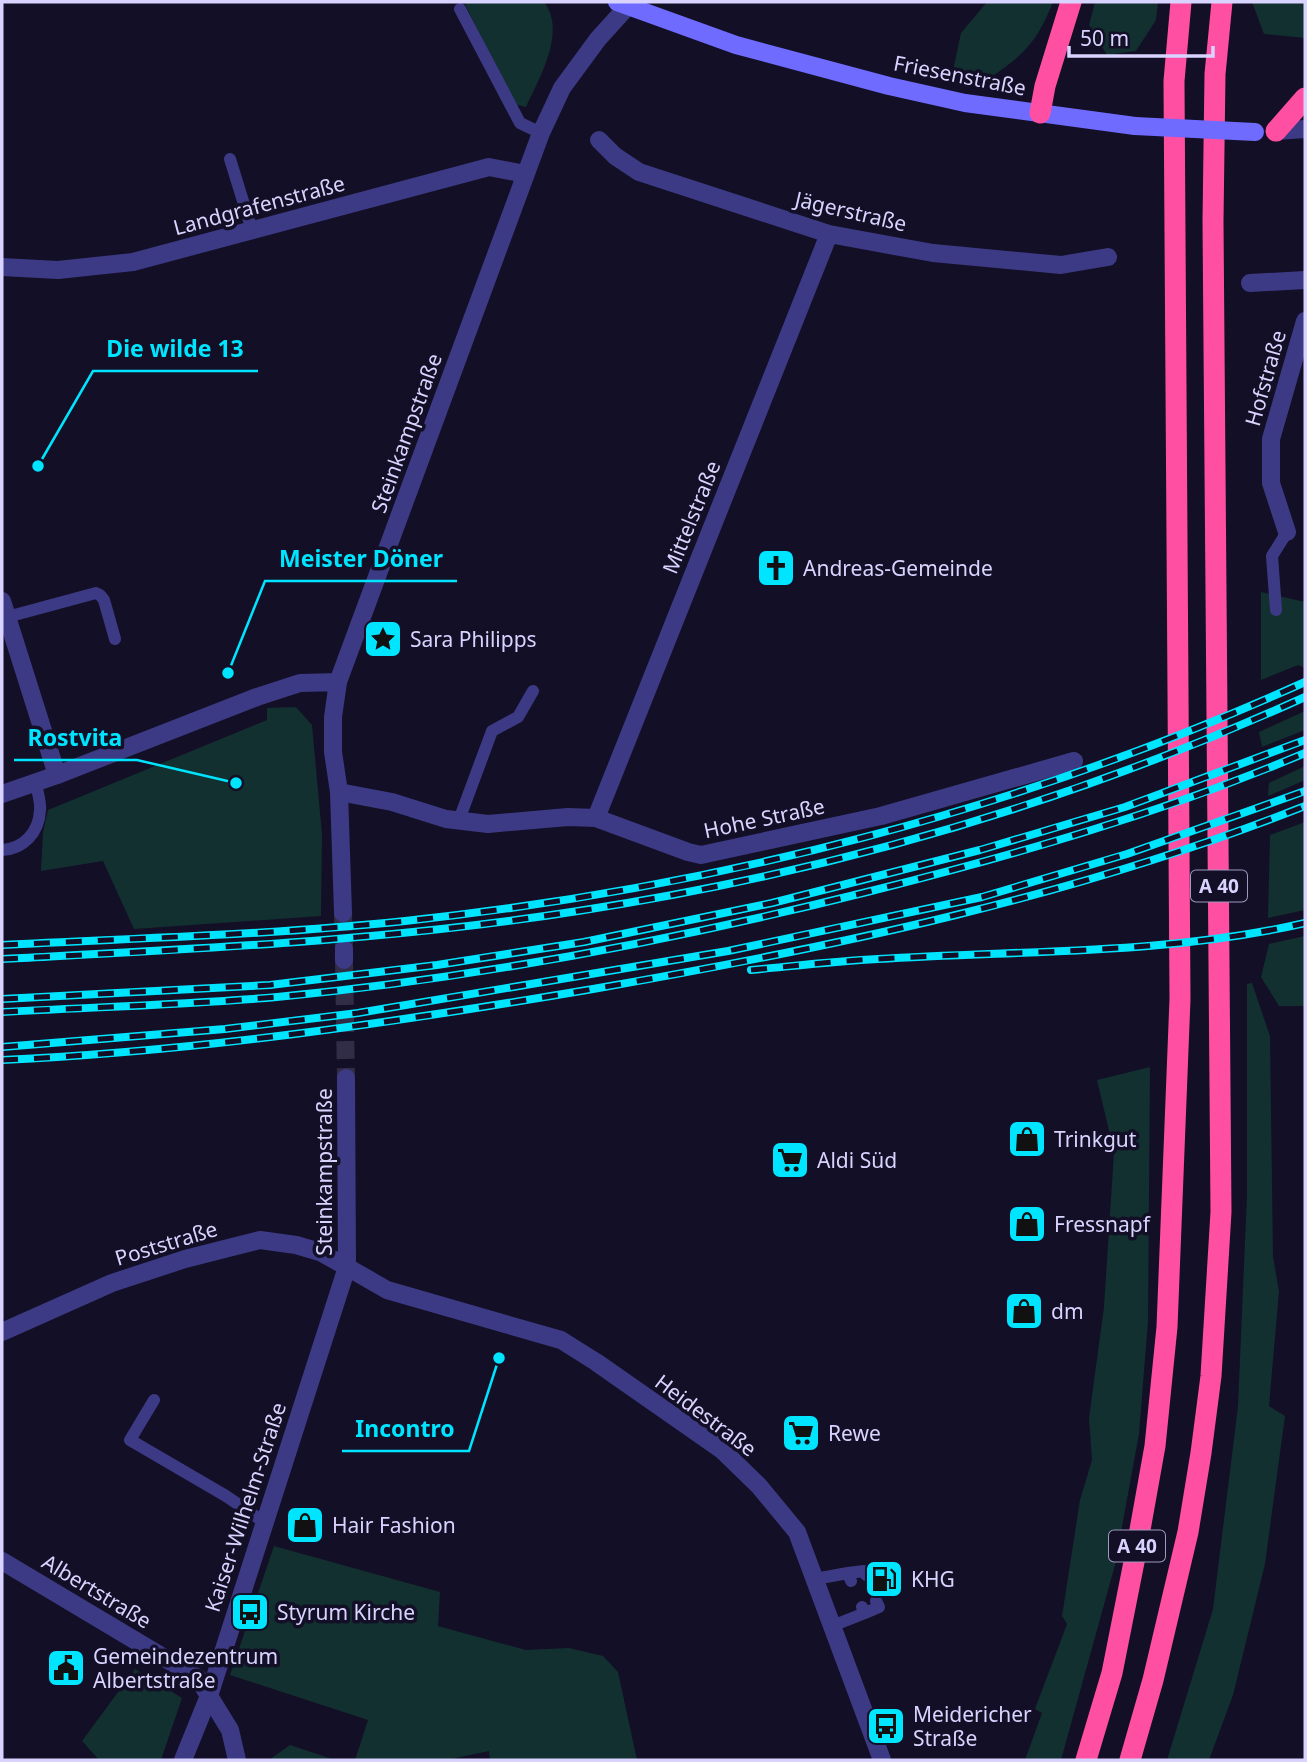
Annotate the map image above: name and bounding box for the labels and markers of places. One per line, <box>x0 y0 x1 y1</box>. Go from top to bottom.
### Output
callout: Die wilde 13 <box>93 327 258 371</box>
callout: Meister Döner <box>265 537 457 581</box>
church icon: Andreas-Gemeinde <box>755 547 797 589</box>
place label: Andreas-Gemeinde <box>803 554 993 582</box>
place icon: Sara Philipps <box>362 618 404 660</box>
place label: Sara Philipps <box>410 625 537 653</box>
callout: Rostvita <box>14 716 137 760</box>
shop icon: Trinkgut <box>1006 1118 1048 1160</box>
place label: Trinkgut <box>1054 1125 1137 1153</box>
supermarket icon: Aldi Süd <box>769 1139 811 1181</box>
place label: Aldi Süd <box>817 1146 897 1174</box>
shop icon: Fressnapf <box>1006 1203 1048 1245</box>
place label: Fressnapf <box>1054 1210 1152 1238</box>
shop icon: dm <box>1003 1290 1045 1332</box>
place label: dm <box>1051 1297 1084 1325</box>
callout: Incontro <box>342 1407 469 1451</box>
supermarket icon: Rewe <box>780 1412 822 1454</box>
place label: Rewe <box>828 1419 881 1447</box>
shop icon: Hair Fashion <box>284 1504 326 1546</box>
place label: Hair Fashion <box>332 1511 456 1539</box>
fuel station icon: KHG <box>863 1558 905 1600</box>
place label: KHG <box>911 1565 955 1593</box>
bus stop icon: Styrum Kirche <box>229 1591 271 1633</box>
place label: Styrum Kirche <box>277 1598 415 1626</box>
place label: Gemeindezentrum Albertstraße <box>93 1642 278 1694</box>
public building icon: Gemeindezentrum Albertstraße <box>45 1647 87 1689</box>
place label: Meidericher Straße <box>913 1700 1032 1752</box>
bus stop icon: Meidericher Straße <box>865 1705 907 1747</box>

